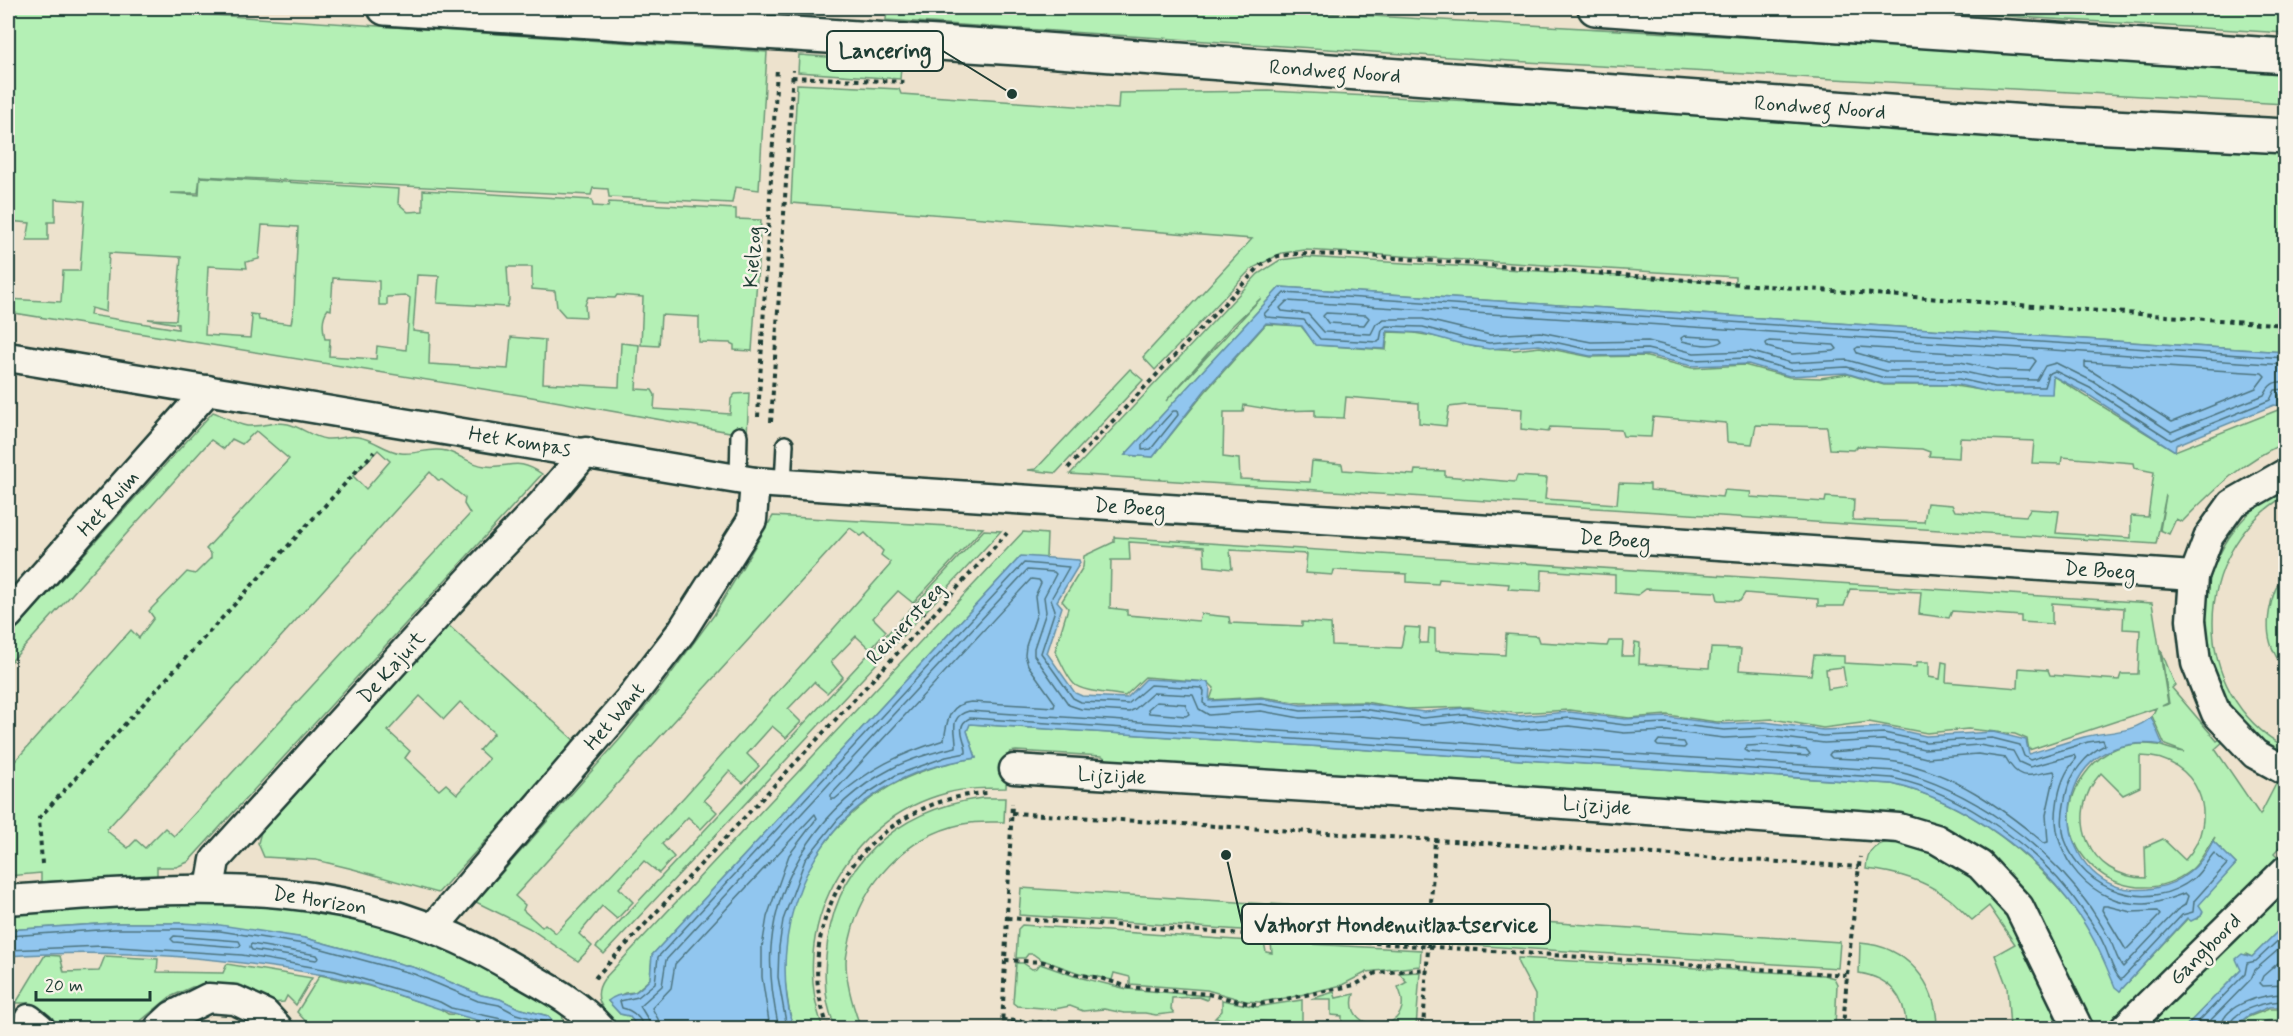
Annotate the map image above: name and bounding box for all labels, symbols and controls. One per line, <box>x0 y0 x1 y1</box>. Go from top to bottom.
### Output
callout: Lancering <box>827 31 943 71</box>
text: Lancering <box>839 38 931 69</box>
street label: Rondweg Noord <box>1268 53 1402 93</box>
street label: Rondweg Noord <box>1753 89 1887 129</box>
street label: Kielzog <box>737 225 769 289</box>
street label: Het Kompas <box>467 420 573 464</box>
street label: Het Ruim <box>71 464 146 543</box>
street label: De Boeg <box>1093 492 1167 525</box>
street label: De Boeg <box>1578 524 1652 557</box>
street label: De Boeg <box>2063 555 2137 588</box>
street label: Reiniersteeg <box>860 576 951 671</box>
street label: De Kajuit <box>352 625 432 710</box>
street label: Het Want <box>578 676 652 757</box>
street label: Lijzijde <box>1077 760 1147 792</box>
street label: Lijzijde <box>1562 790 1632 822</box>
street label: De Horizon <box>271 880 369 922</box>
callout: Vathorst Hondenuitlaatservice <box>1242 904 1550 944</box>
street label: Gangboord <box>2163 907 2249 993</box>
text: Vathorst Hondenuitlaatservice <box>1254 912 1539 940</box>
scale bar <box>36 964 150 1002</box>
text: 20 m <box>45 974 83 998</box>

